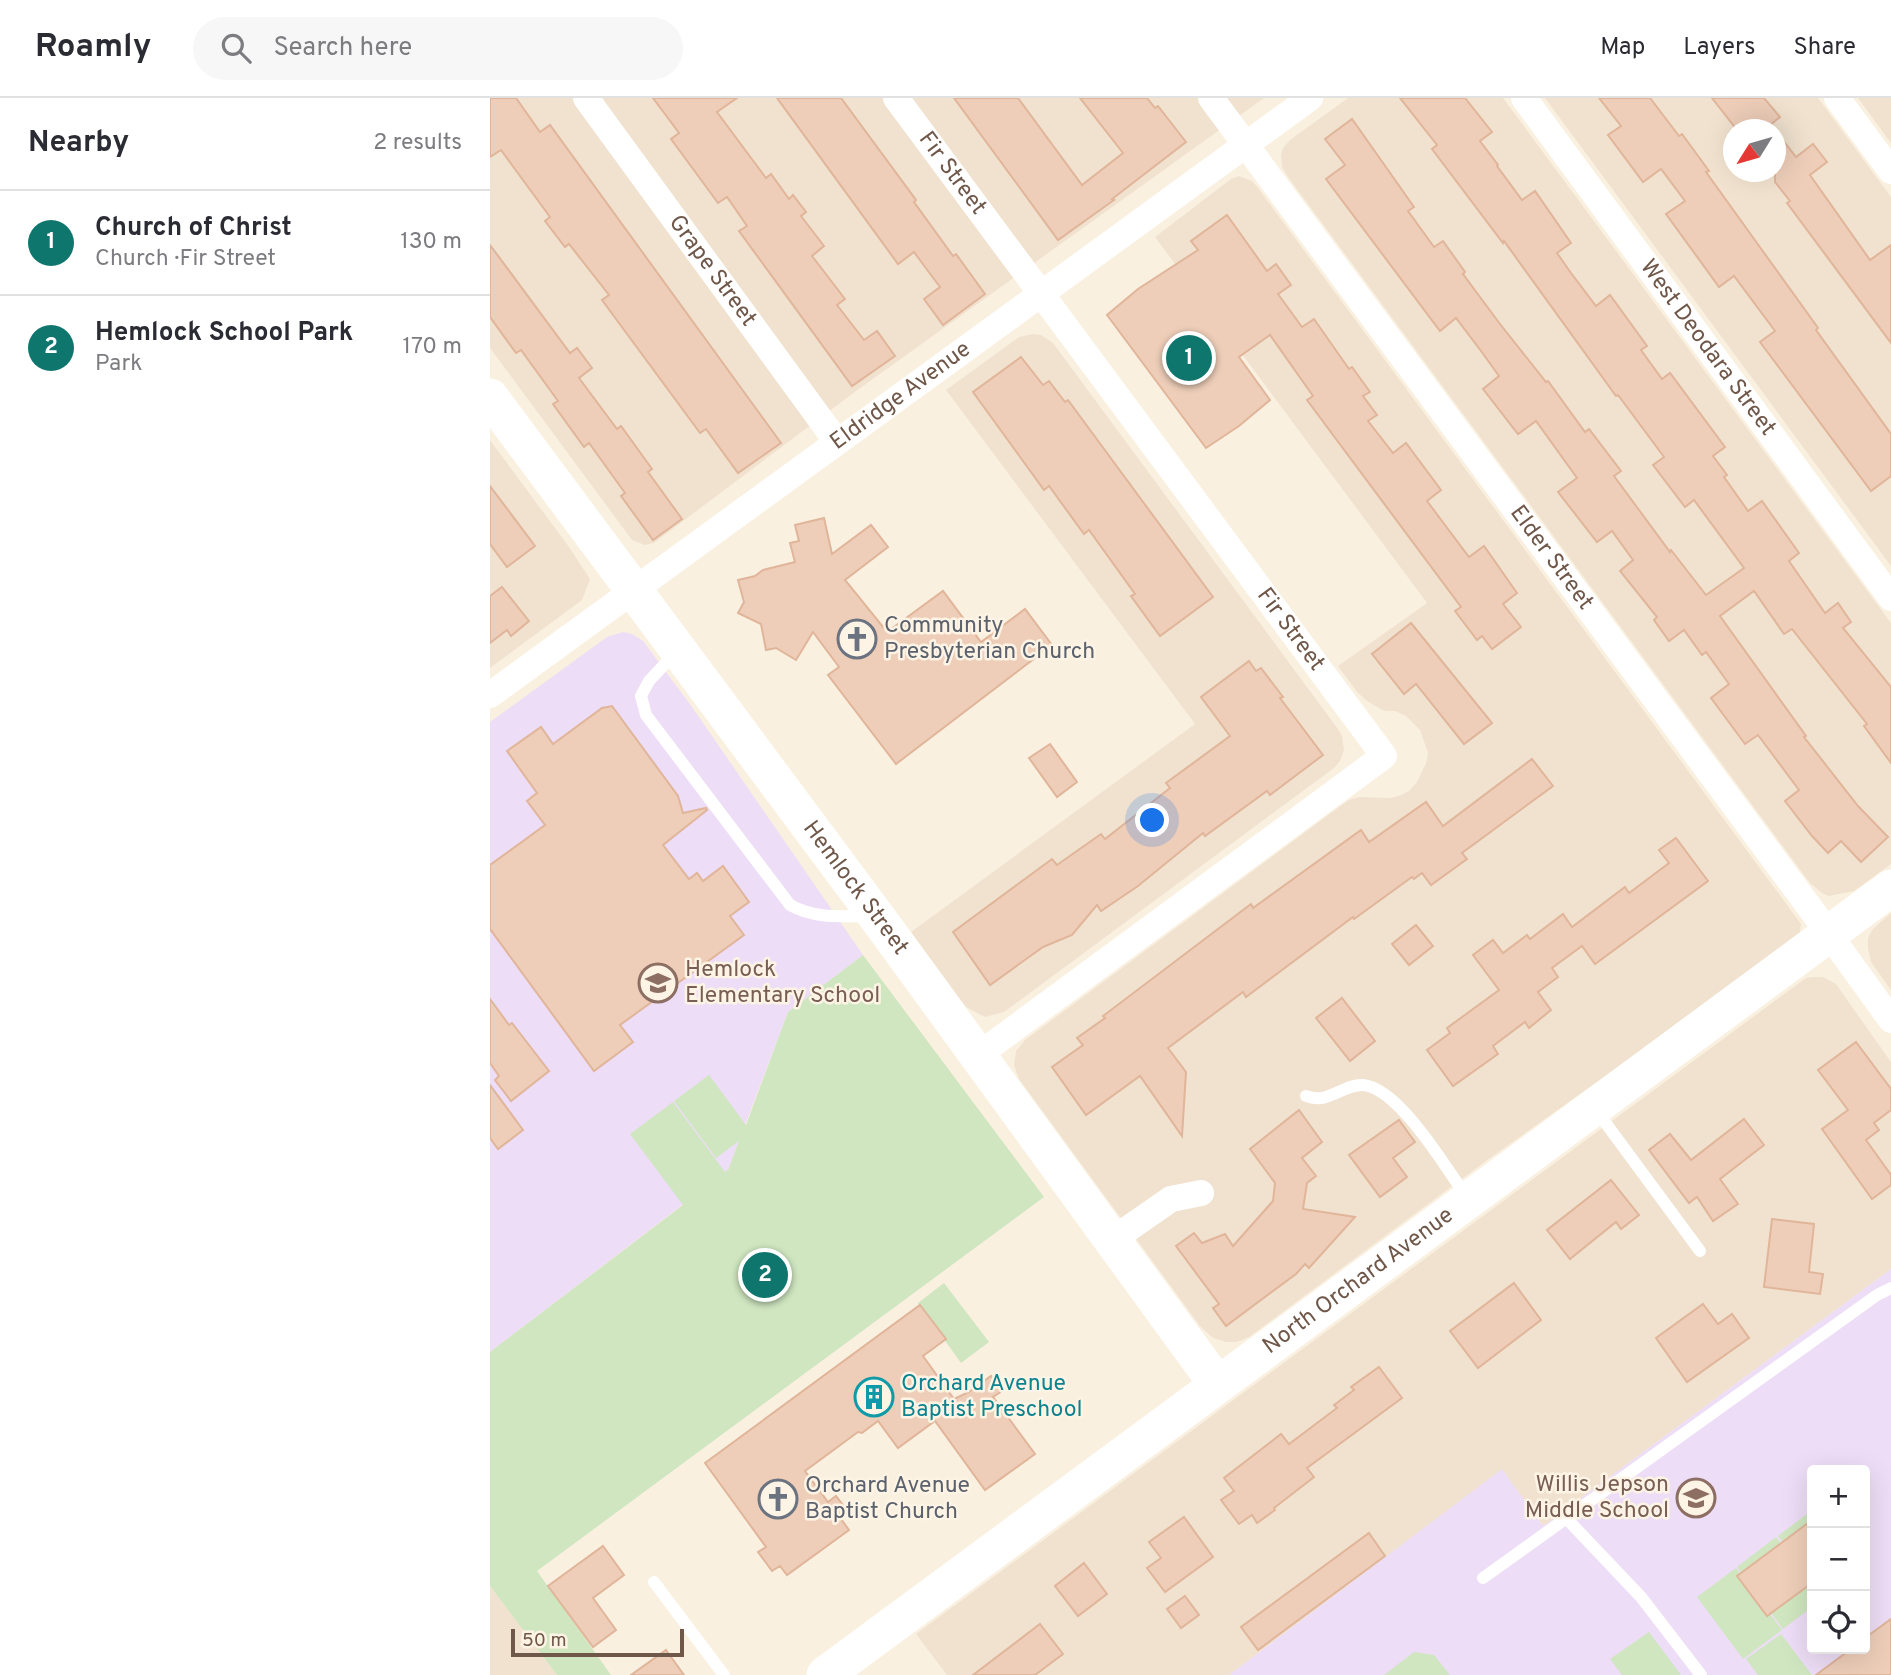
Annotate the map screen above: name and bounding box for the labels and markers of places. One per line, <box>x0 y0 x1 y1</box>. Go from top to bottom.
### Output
pin: 1 <box>1166 332 1212 384</box>
place label: Community Presbyterian Church <box>884 612 1095 667</box>
church icon: Community Presbyterian Church <box>836 618 878 660</box>
place label: Hemlock Elementary School <box>685 956 880 1011</box>
school or university icon: Hemlock Elementary School <box>637 962 679 1004</box>
pin: 2 <box>742 1249 788 1301</box>
place label: Orchard Avenue Baptist Preschool <box>901 1370 1083 1425</box>
building icon: Orchard Avenue Baptist Preschool <box>853 1376 895 1418</box>
place label: Willis Jepson Middle School <box>1525 1471 1669 1526</box>
place label: Orchard Avenue Baptist Church <box>805 1472 970 1527</box>
school or university icon: Willis Jepson Middle School <box>1675 1477 1717 1519</box>
church icon: Orchard Avenue Baptist Church <box>757 1478 799 1520</box>

